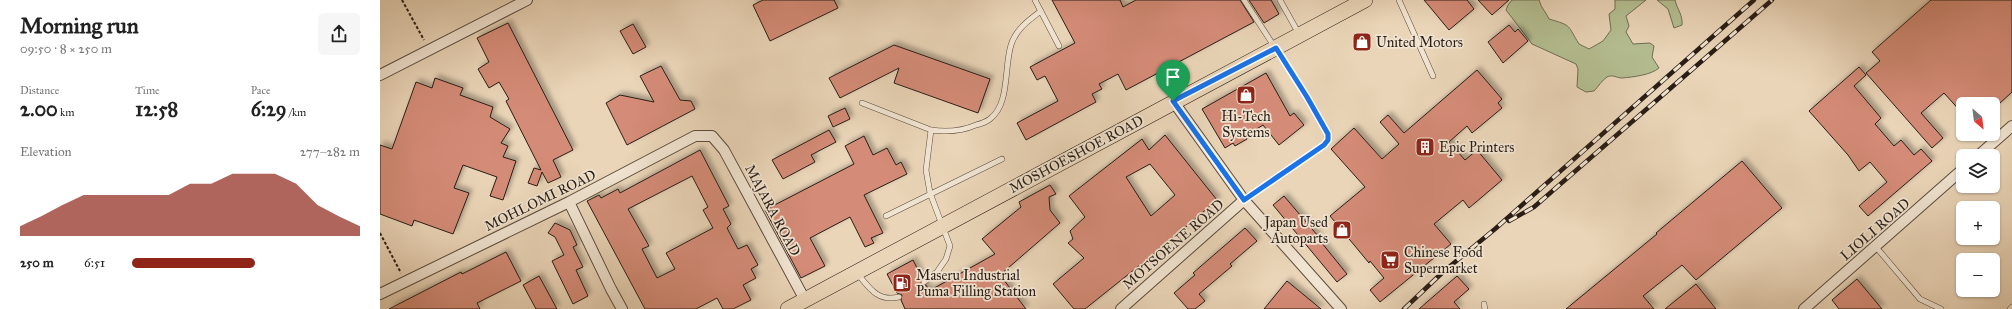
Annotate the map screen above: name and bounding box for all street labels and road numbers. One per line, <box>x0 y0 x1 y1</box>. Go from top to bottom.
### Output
street label: MOSHOESHOE ROAD <box>1006 112 1146 197</box>
street label: MAJARA ROAD <box>740 162 804 259</box>
street label: MOHLOMI ROAD <box>482 166 599 235</box>
street label: LIOLI ROAD <box>1837 195 1914 264</box>
street label: MOTSOENE ROAD <box>1119 196 1227 293</box>

